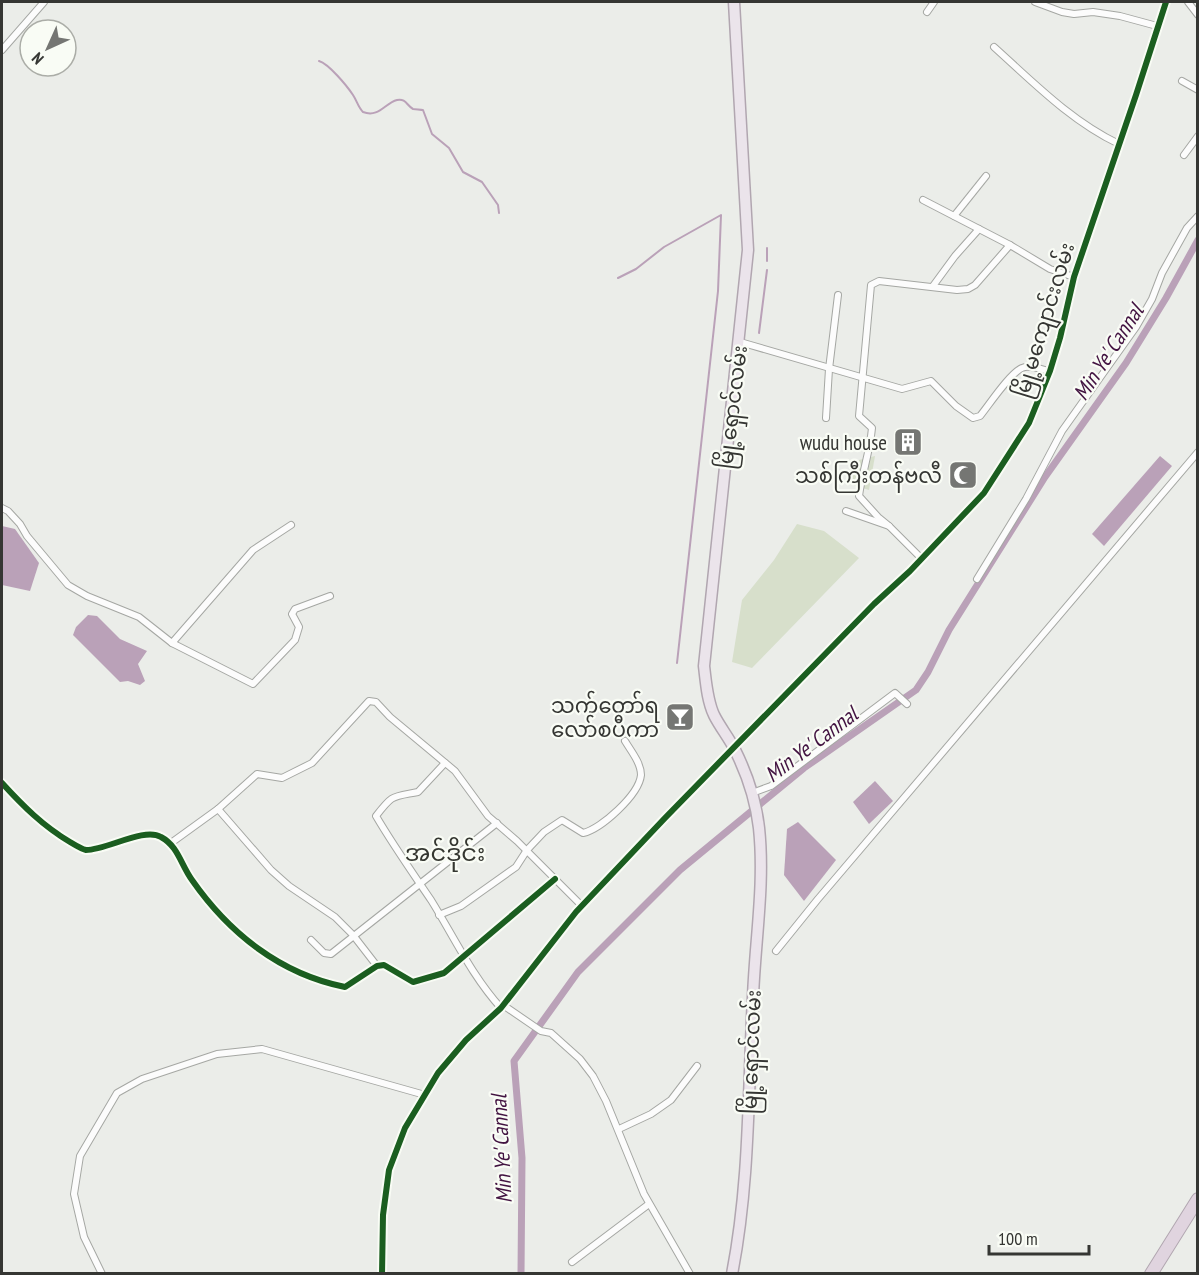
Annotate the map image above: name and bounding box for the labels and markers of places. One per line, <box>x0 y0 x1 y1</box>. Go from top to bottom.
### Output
building icon: wudu house <box>892 426 924 458</box>
place label: wudu house <box>800 429 887 456</box>
mosque icon: သစ်ကြီးတန်ဗလီ <box>947 459 979 491</box>
place label: သစ်ကြီးတန်ဗလီ <box>795 460 942 493</box>
place label: သက်တော်ရ လော်စပီကာ <box>551 690 661 743</box>
bar icon: သက်တော်ရ လော်စပီကာ <box>664 701 696 733</box>

